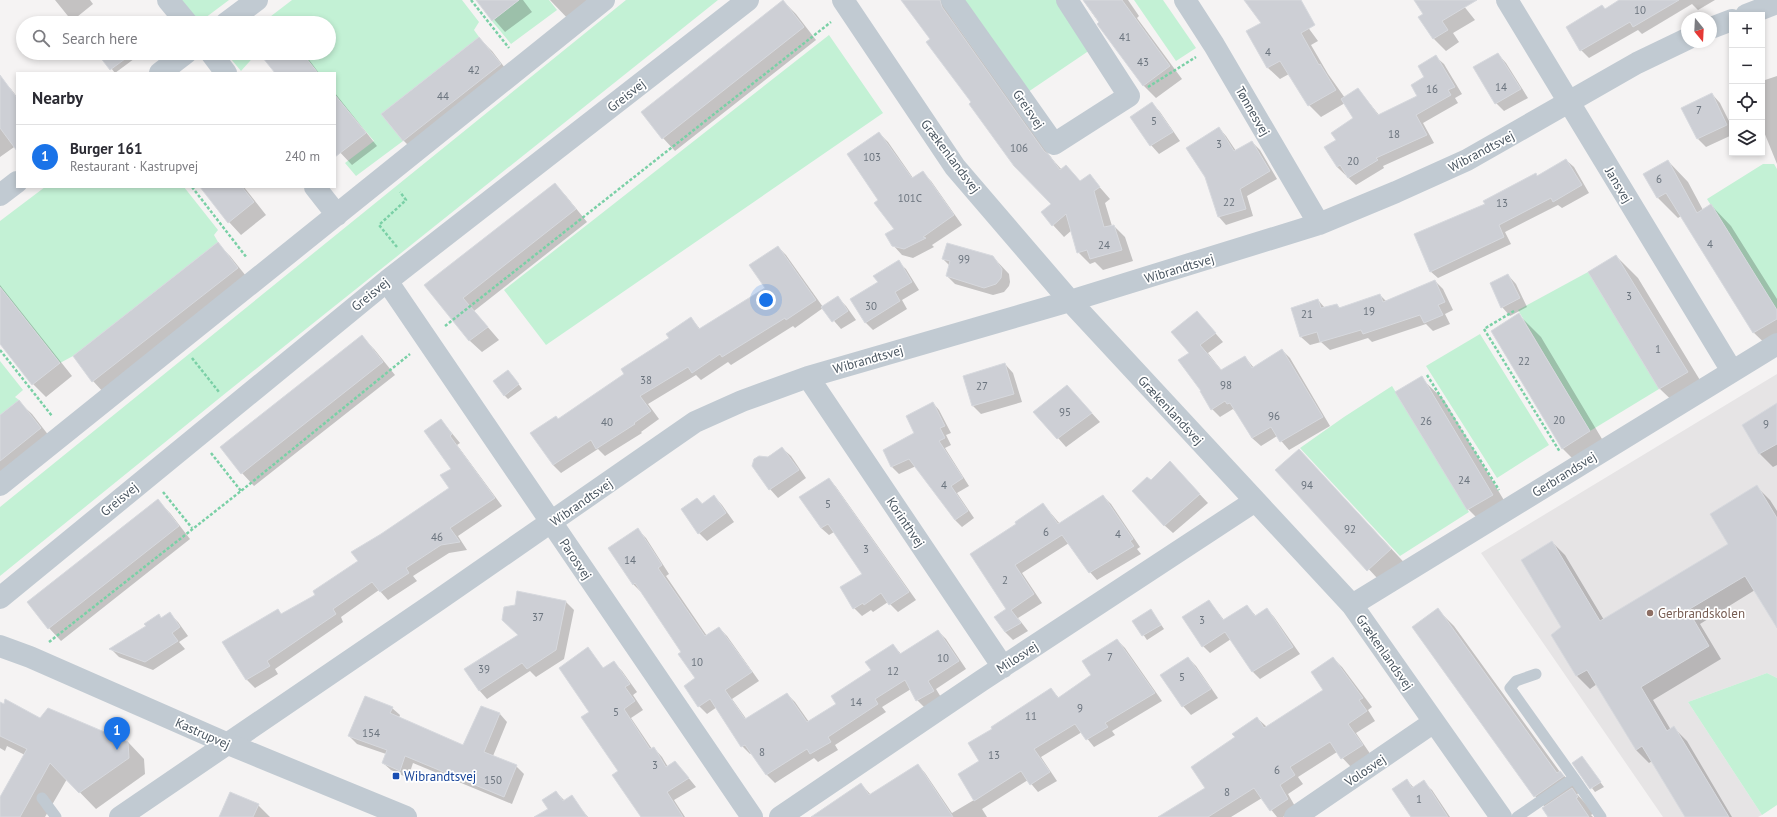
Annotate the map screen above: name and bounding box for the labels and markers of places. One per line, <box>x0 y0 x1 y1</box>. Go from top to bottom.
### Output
place label: Gerbrandskolen <box>1658 605 1745 622</box>
marker: Gerbrandskolen <box>1645 608 1655 618</box>
pin: 1 <box>104 717 130 750</box>
place label: Wibrandtsvej <box>404 768 476 785</box>
marker: Wibrandtsvej <box>391 771 401 781</box>

